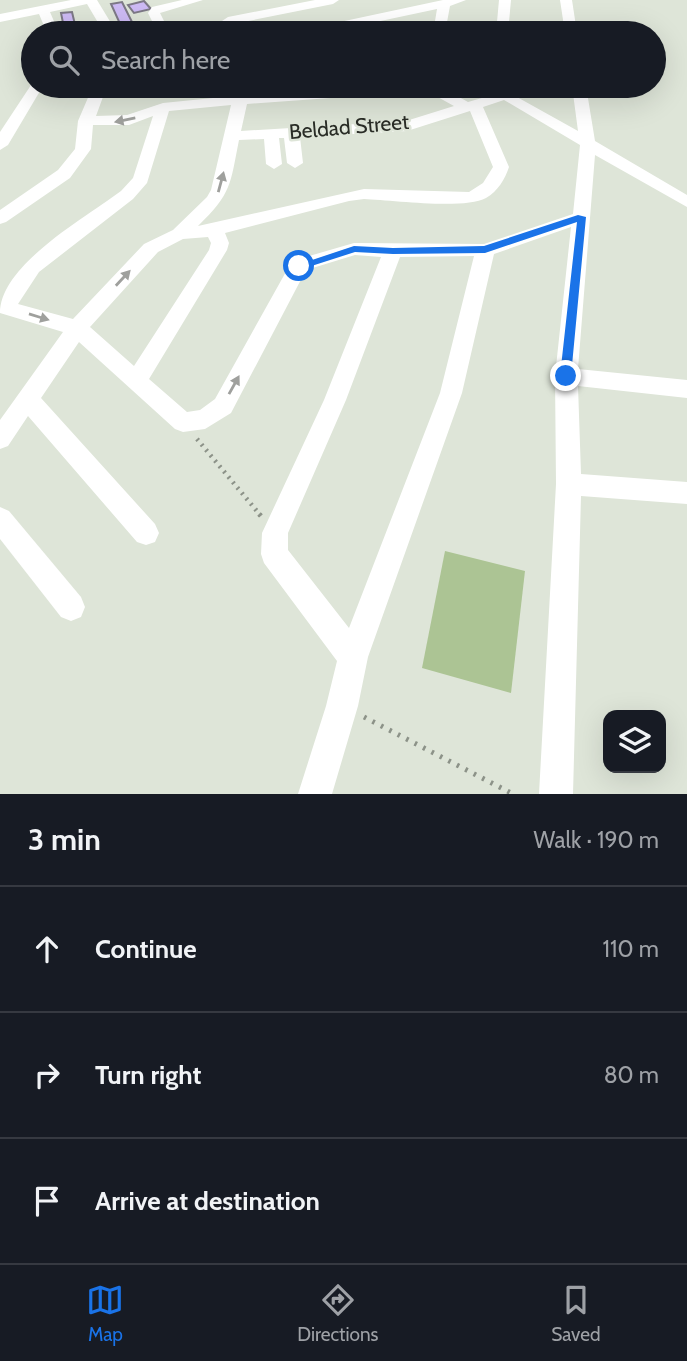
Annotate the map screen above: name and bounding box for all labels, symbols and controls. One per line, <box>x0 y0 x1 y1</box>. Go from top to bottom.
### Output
search box <box>21 21 666 98</box>
icon: search <box>45 41 83 79</box>
text: Search here <box>101 44 230 76</box>
street label: Beldad Street <box>288 109 410 144</box>
one-way arrow <box>114 114 136 125</box>
one-way arrow <box>216 171 227 193</box>
route start <box>283 250 314 281</box>
one-way arrow <box>115 269 131 287</box>
one-way arrow <box>28 312 49 322</box>
route end <box>550 360 581 391</box>
one-way arrow <box>228 376 240 395</box>
map controls <box>603 710 666 773</box>
button: layers <box>603 710 666 773</box>
text: 3 min <box>28 821 101 858</box>
text: Walk · 190 m <box>534 826 659 854</box>
icon: ahead <box>28 930 66 968</box>
text: Continue <box>95 933 197 965</box>
text: 110 m <box>603 935 659 963</box>
icon: right <box>28 1056 66 1094</box>
text: Turn right <box>95 1059 201 1091</box>
text: 80 m <box>604 1061 659 1089</box>
icon: arrive <box>28 1182 66 1220</box>
text: Arrive at destination <box>95 1185 320 1217</box>
tab: Map <box>86 1281 124 1346</box>
tab: Directions <box>297 1281 378 1346</box>
tab: Saved <box>551 1281 601 1346</box>

